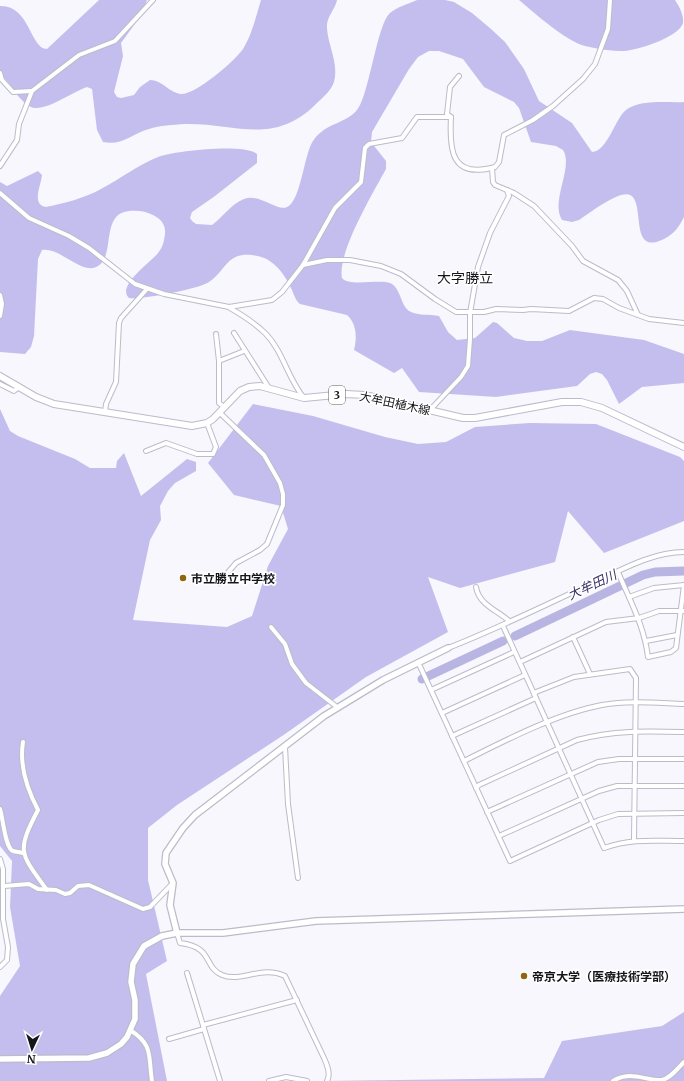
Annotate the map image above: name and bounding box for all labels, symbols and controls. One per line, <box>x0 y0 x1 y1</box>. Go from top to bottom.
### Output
district label: 大字勝立 <box>437 269 493 287</box>
road number: 3 <box>329 386 345 404</box>
street label: 大牟田植木線 <box>358 388 432 418</box>
water label: 大牟田川 <box>565 565 621 604</box>
place label: 市立勝立中学校 <box>191 571 275 586</box>
marker: 市立勝立中学校 <box>178 573 188 583</box>
place label: 帝京大学（医療技術学部） <box>532 969 676 984</box>
marker: 帝京大学（医療技術学部） <box>519 971 529 981</box>
north arrow <box>12 1029 52 1069</box>
text: N <box>26 1052 36 1066</box>

